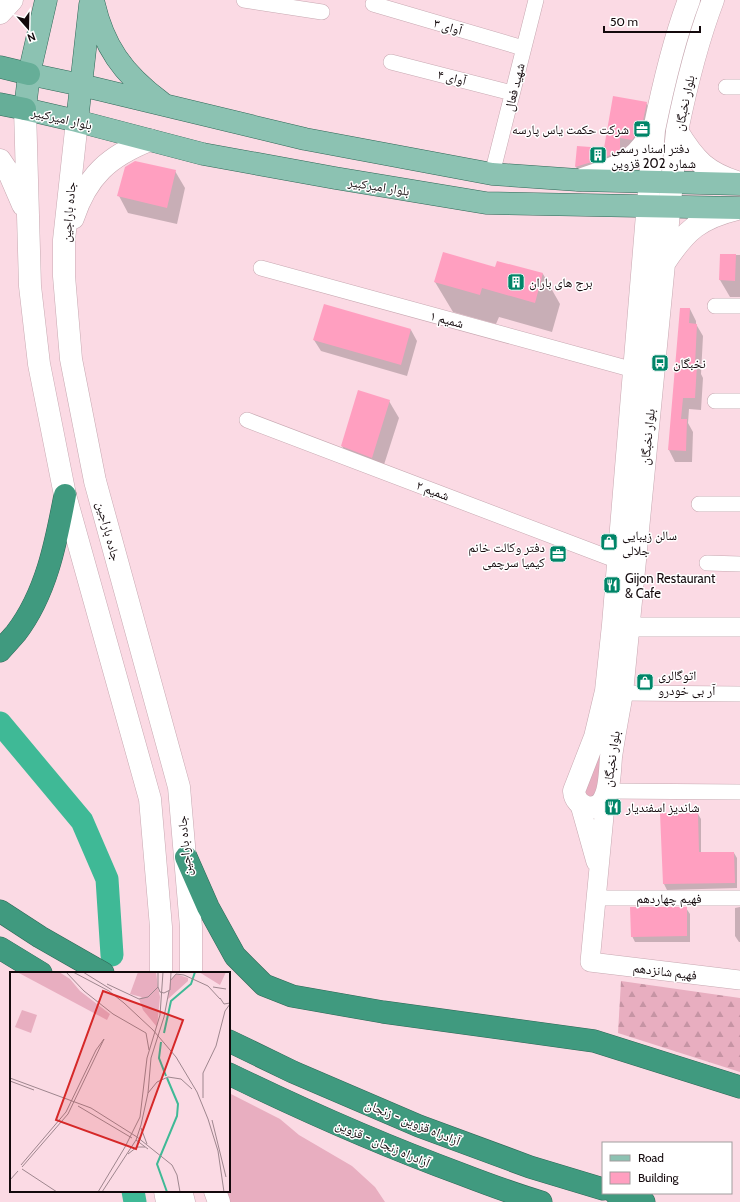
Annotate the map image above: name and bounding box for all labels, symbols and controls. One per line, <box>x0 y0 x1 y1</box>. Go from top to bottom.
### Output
north arrow <box>8 8 48 48</box>
scale bar <box>604 8 700 34</box>
street label: آوای ۳ <box>432 14 465 39</box>
text: 50 m <box>610 14 638 29</box>
text: N <box>25 29 37 45</box>
street label: شهید فعال <box>500 61 529 113</box>
street label: آوای ۴ <box>436 66 469 89</box>
street label: بلوار نخبگان <box>670 74 699 133</box>
street label: بلوار امیرکبیر <box>29 103 94 134</box>
office icon: شرکت حکمت یاس پارسه <box>632 119 652 139</box>
place label: شرکت حکمت یاس پارسه <box>512 121 629 138</box>
place label: دفتر اسناد رسمی شماره 202 قزوین <box>611 140 696 172</box>
building icon: دفتر اسناد رسمی شماره 202 قزوین <box>588 145 608 165</box>
street label: بلوار امیرکبیر <box>346 173 411 200</box>
street label: جاده باراجین <box>57 181 80 243</box>
building icon: برج های باران <box>506 272 526 292</box>
place label: برج های باران <box>529 274 592 292</box>
street label: شمیم ۱ <box>428 307 466 332</box>
bus stop icon: نخبگان <box>650 353 670 373</box>
place label: نخبگان <box>673 355 706 372</box>
street label: بلوار نخبگان <box>636 408 659 466</box>
street label: شمیم ۲ <box>414 476 452 505</box>
street label: جاده باراجین <box>92 500 125 563</box>
place label: سالن زیبایی جلالی <box>622 527 677 559</box>
shop icon: سالن زیبایی جلالی <box>599 532 619 552</box>
place label: دفتر وکالت خانم کیمیا سرچمی <box>468 539 546 571</box>
office icon: دفتر وکالت خانم کیمیا سرچمی <box>548 544 568 564</box>
place label: Gijon Restaurant & Cafe <box>625 570 716 601</box>
restaurant icon: Gijon Restaurant & Cafe <box>602 575 622 595</box>
place label: اتوگالری آر بی خودرو <box>658 667 716 699</box>
shop icon: اتوگالری آر بی خودرو <box>635 672 655 692</box>
street label: بلوار نخبگان <box>599 730 624 788</box>
restaurant icon: شاندیز اسفندیار <box>603 797 623 817</box>
place label: شاندیز اسفندیار <box>625 799 700 816</box>
street label: جاده باراجین <box>173 815 196 877</box>
street label: فهیم چهاردهم <box>636 890 702 907</box>
street label: فهیم شانزدهم <box>632 959 698 984</box>
inset map <box>10 972 230 1192</box>
street label: آزادراه قزوین - زنجان <box>363 1096 464 1150</box>
street label: آزادراه زنجان - قزوین <box>333 1116 433 1171</box>
legend <box>602 1142 732 1194</box>
text: Road <box>638 1150 664 1165</box>
text: Building <box>638 1170 680 1185</box>

